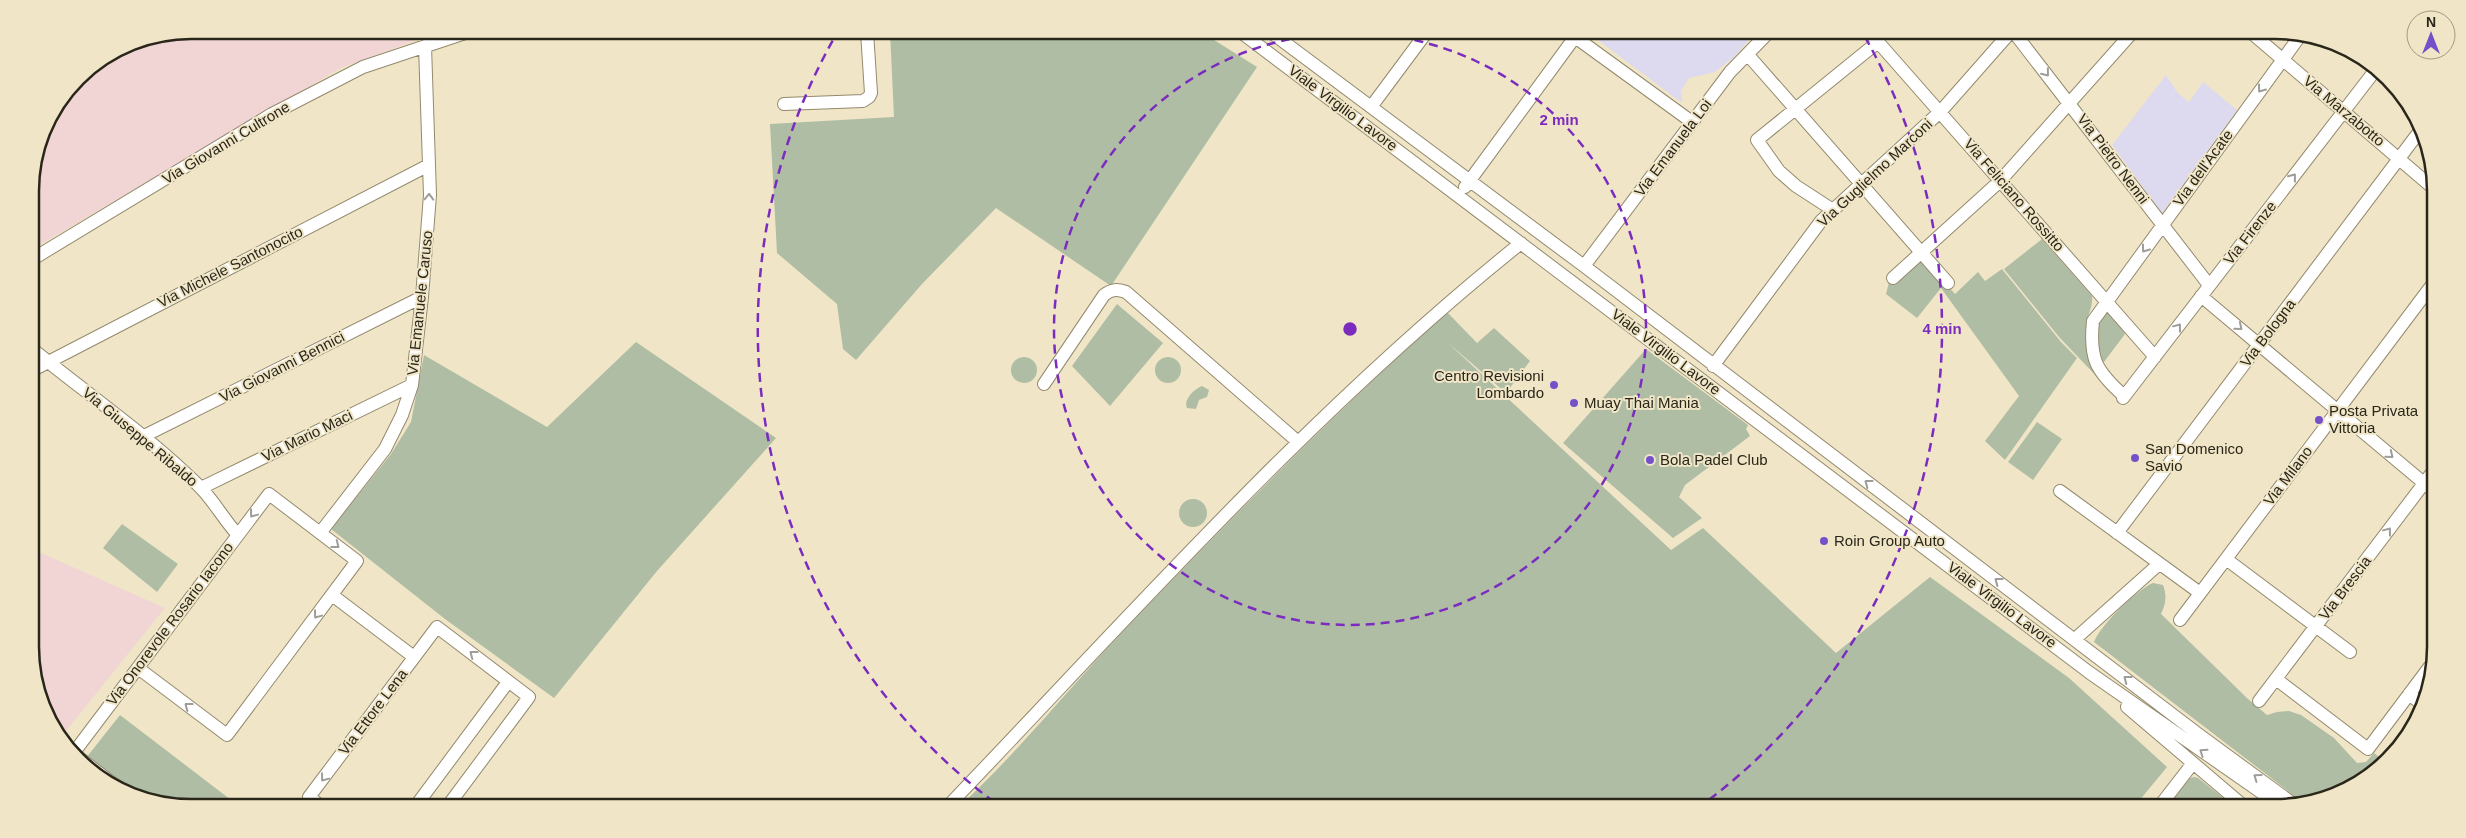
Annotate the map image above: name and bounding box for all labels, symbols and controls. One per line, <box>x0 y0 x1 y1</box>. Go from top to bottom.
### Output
north arrow <box>2406 10 2456 60</box>
text: N <box>2426 14 2436 30</box>
street label: Viale Virgilio Lavore <box>1285 61 1401 154</box>
one-way arrow <box>2041 67 2049 76</box>
street label: Via Marzabotto <box>2300 72 2388 149</box>
one-way arrow <box>2258 83 2267 93</box>
street label: Via Emanuela Loi <box>1631 96 1715 200</box>
street label: Via Giovanni Cultrone <box>159 98 293 187</box>
street label: Via Pietro Nenni <box>2074 110 2153 207</box>
text: 2 min <box>1539 111 1579 128</box>
street label: Via Guglielmo Marconi <box>1814 115 1936 230</box>
street label: Via dell'Acate <box>2169 126 2236 209</box>
street label: Via Feliciano Rossitto <box>1961 135 2068 255</box>
one-way arrow <box>2288 174 2296 183</box>
one-way arrow <box>424 193 435 201</box>
street label: Via Firenze <box>2220 198 2280 268</box>
street label: Via Michele Santonocito <box>154 223 305 311</box>
street label: Via Emanuele Caruso <box>403 230 436 376</box>
one-way arrow <box>2141 243 2151 252</box>
street label: Via Bologna <box>2237 295 2299 370</box>
street label: Viale Virgilio Lavore <box>1608 305 1724 398</box>
centre of rings <box>1341 320 1359 338</box>
text: 4 min <box>1922 320 1962 337</box>
one-way arrow <box>2233 322 2242 330</box>
one-way arrow <box>2173 324 2181 333</box>
street label: Via Giovanni Bennici <box>216 328 347 405</box>
place label: Centro Revisioni Lombardo <box>1434 367 1544 401</box>
marker: Centro Revisioni Lombardo <box>1548 379 1560 391</box>
street label: Via Giuseppe Ribaldo <box>79 384 201 490</box>
place label: Muay Thai Mania <box>1584 394 1699 411</box>
marker: Muay Thai Mania <box>1568 397 1580 409</box>
place label: Posta Privata Vittoria <box>2329 402 2419 436</box>
street label: Via Mario Maci <box>259 406 355 465</box>
marker: Posta Privata Vittoria <box>2313 414 2325 426</box>
place label: San Domenico Savio <box>2145 440 2243 474</box>
street label: Via Milano <box>2260 443 2315 509</box>
one-way arrow <box>2384 449 2393 457</box>
place label: Bola Padel Club <box>1660 451 1768 468</box>
marker: San Domenico Savio <box>2129 452 2141 464</box>
marker: Bola Padel Club <box>1644 454 1656 466</box>
one-way arrow <box>1864 480 1874 489</box>
one-way arrow <box>251 508 259 517</box>
one-way arrow <box>2382 527 2391 537</box>
place label: Roin Group Auto <box>1834 532 1945 549</box>
marker: Roin Group Auto <box>1818 535 1830 547</box>
street label: Via Onorevole Rosario Iacono <box>103 539 237 709</box>
one-way arrow <box>330 539 339 548</box>
street label: Via Brescia <box>2315 552 2375 623</box>
street label: Viale Virgilio Lavore <box>1944 558 2060 651</box>
one-way arrow <box>1994 578 2004 587</box>
one-way arrow <box>315 609 323 618</box>
one-way arrow <box>469 651 478 660</box>
street label: Via Ettore Lena <box>335 665 411 758</box>
one-way arrow <box>2124 677 2133 685</box>
one-way arrow <box>184 703 194 712</box>
one-way arrow <box>2199 749 2209 758</box>
one-way arrow <box>321 772 329 781</box>
one-way arrow <box>2253 774 2263 783</box>

